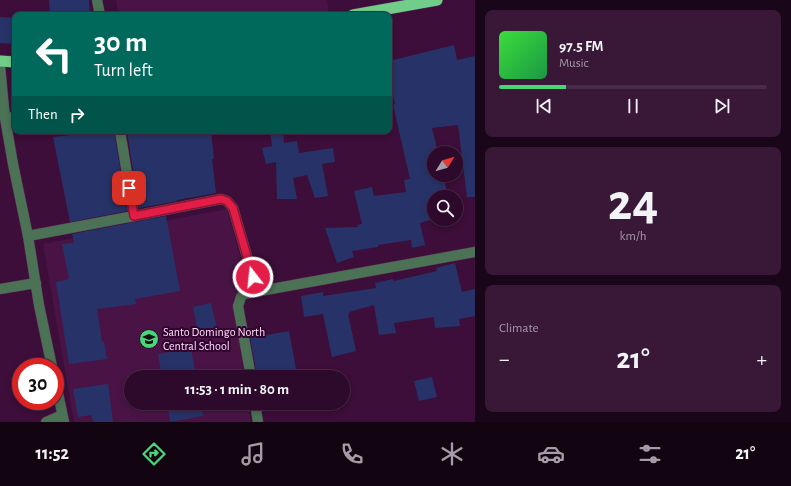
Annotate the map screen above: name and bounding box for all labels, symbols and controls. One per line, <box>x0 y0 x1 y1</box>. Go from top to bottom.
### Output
icon: left <box>28 28 80 80</box>
text: 30 m <box>94 29 147 57</box>
text: 97.5 FM <box>559 39 604 54</box>
text: Music <box>559 57 589 70</box>
text: Turn left <box>94 62 153 80</box>
icon: previous <box>533 95 555 117</box>
icon: pause <box>622 95 644 117</box>
icon: next <box>711 95 733 117</box>
icon: right <box>66 104 88 126</box>
text: Then <box>28 107 58 122</box>
north arrow <box>427 146 463 182</box>
map controls <box>427 146 463 226</box>
pin <box>112 171 146 205</box>
icon: arrive <box>118 177 140 199</box>
text: 24 <box>608 177 658 229</box>
button: search <box>427 190 463 226</box>
text: km/h <box>620 230 646 243</box>
position arrow <box>232 256 274 298</box>
text: Climate <box>499 322 538 335</box>
place label: Santo Domingo North Central School <box>163 326 265 352</box>
school or university icon: Santo Domingo North Central School <box>138 328 160 350</box>
text: 21° <box>616 344 650 374</box>
text: − <box>499 348 510 370</box>
text: + <box>756 348 767 370</box>
speed limit sign: 30 <box>12 358 64 410</box>
text: 11:53 · 1 min · 80 m <box>185 382 289 397</box>
icon: directions <box>140 440 168 468</box>
icon: music <box>239 440 267 468</box>
icon: phone <box>338 440 366 468</box>
icon: climate <box>438 440 466 468</box>
icon: car <box>537 440 565 468</box>
icon: filters <box>636 440 664 468</box>
text: 11:52 <box>36 445 69 463</box>
text: 21° <box>735 445 755 463</box>

